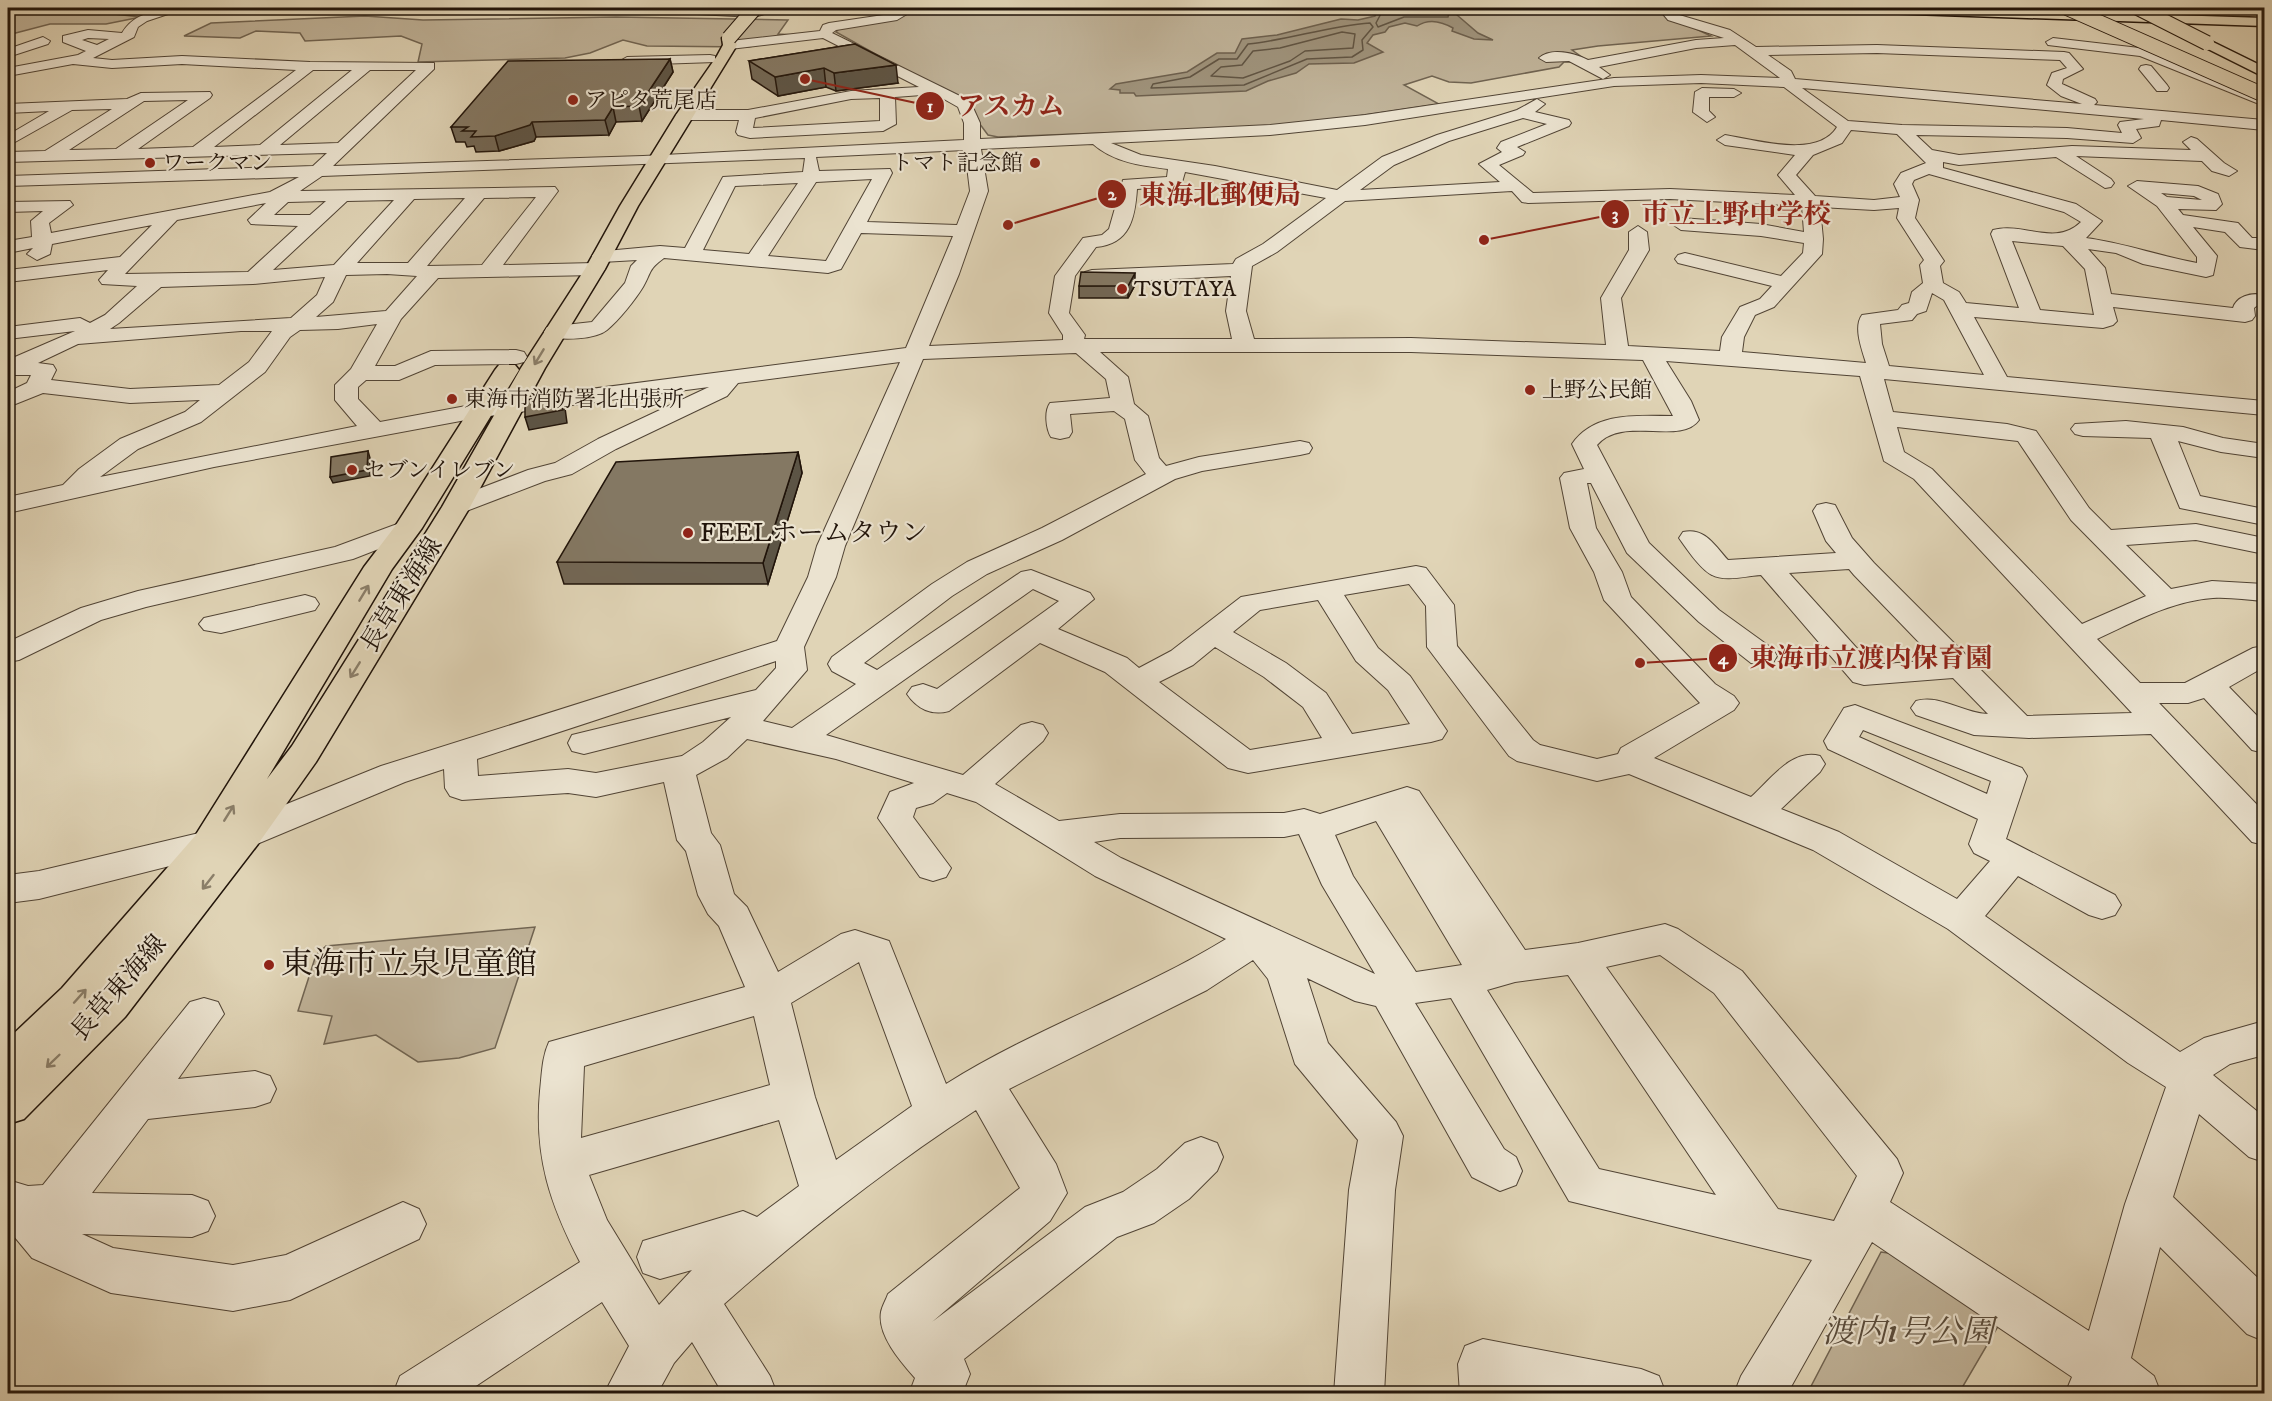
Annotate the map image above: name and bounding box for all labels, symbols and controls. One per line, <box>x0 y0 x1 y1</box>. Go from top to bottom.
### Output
callout: アスカム <box>915 83 1077 128</box>
place label: アピタ荒尾店 <box>585 87 717 114</box>
text: アスカム <box>958 90 1064 124</box>
marker: アピタ荒尾店 <box>566 93 580 107</box>
text: 1 <box>927 96 934 118</box>
place label: ワークマン <box>162 150 272 177</box>
place label: トマト記念館 <box>891 150 1023 177</box>
marker: ワークマン <box>143 156 157 170</box>
marker: トマト記念館 <box>1028 156 1042 170</box>
callout: 東海北郵便局 <box>1097 172 1313 217</box>
text: 東海北郵便局 <box>1139 179 1301 213</box>
text: 2 <box>1108 184 1118 206</box>
callout: 市立上野中学校 <box>1600 191 1843 236</box>
text: 市立上野中学校 <box>1642 198 1831 232</box>
text: 3 <box>1612 204 1619 226</box>
place label: TSUTAYA <box>1134 276 1237 303</box>
marker: TSUTAYA <box>1115 282 1129 296</box>
one-way arrow <box>533 349 546 366</box>
place label: 上野公民館 <box>1542 377 1652 404</box>
marker: 上野公民館 <box>1523 383 1537 397</box>
place label: 東海市消防署北出張所 <box>464 386 684 413</box>
marker: 東海市消防署北出張所 <box>445 392 459 406</box>
place label: セブンイレブン <box>364 457 515 484</box>
marker: セブンイレブン <box>345 463 359 477</box>
place label: FEELホームタウン <box>700 517 928 550</box>
marker: FEELホームタウン <box>681 526 695 540</box>
street label: 長草東海線 <box>354 531 450 659</box>
one-way arrow <box>358 585 370 602</box>
callout: 東海市立渡内保育園 <box>1708 635 2005 680</box>
text: 東海市立渡内保育園 <box>1750 642 1993 676</box>
text: 4 <box>1717 648 1729 670</box>
one-way arrow <box>349 661 361 678</box>
one-way arrow <box>223 805 235 821</box>
one-way arrow <box>202 874 215 890</box>
street label: 長草東海線 <box>64 928 174 1048</box>
place label: 東海市立泉児童館 <box>281 945 537 985</box>
marker: 東海市立泉児童館 <box>262 958 276 972</box>
one-way arrow <box>73 989 87 1004</box>
one-way arrow <box>46 1053 61 1068</box>
park label: 渡内1号公園 <box>1822 1313 1999 1353</box>

